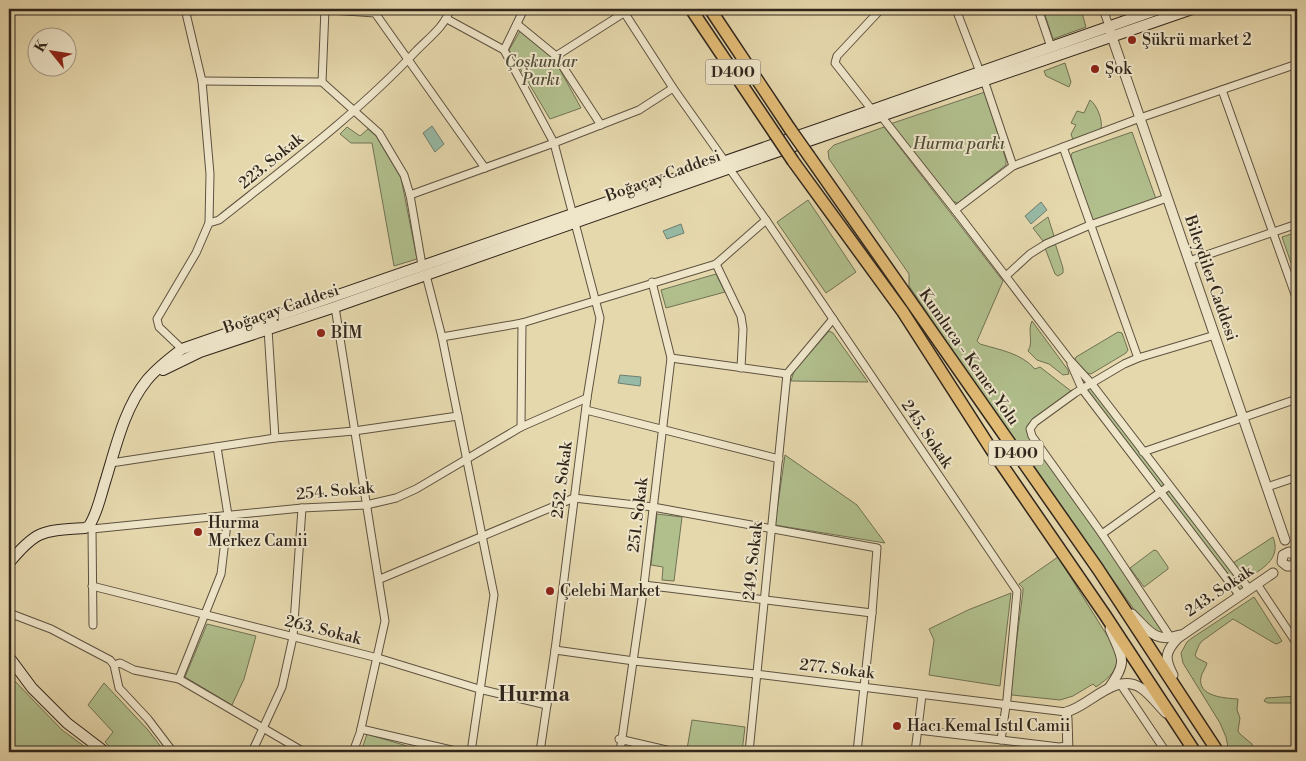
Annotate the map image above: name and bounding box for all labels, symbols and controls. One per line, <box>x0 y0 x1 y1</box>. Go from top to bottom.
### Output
north arrow <box>28 28 78 78</box>
place label: Şükrü market 2 <box>1142 30 1252 50</box>
marker: Şükrü market 2 <box>1126 34 1138 46</box>
text: K <box>31 36 53 55</box>
park label: Çoşkunlar Parkı <box>505 52 579 90</box>
place label: Şok <box>1105 59 1133 79</box>
road number: D400 <box>706 60 760 84</box>
marker: Şok <box>1089 63 1101 75</box>
street label: 223. Sokak <box>235 128 309 193</box>
park label: Hurma parkı <box>912 134 1005 154</box>
street label: Boğaçay Caddesi <box>602 146 723 206</box>
street label: Bileydiler Caddesi <box>1180 211 1242 344</box>
street label: Boğaçay Caddesi <box>219 280 342 339</box>
street label: Kumluca - Kemer Yolu <box>914 285 1024 429</box>
place label: BİM <box>330 321 362 343</box>
marker: BİM <box>315 327 327 339</box>
street label: 245. Sokak <box>897 396 958 473</box>
street label: 252. Sokak <box>547 439 577 520</box>
road number: D400 <box>988 440 1044 466</box>
street label: 251. Sokak <box>623 475 653 554</box>
street label: 254. Sokak <box>295 477 376 504</box>
place label: Hurma Merkez Camii <box>208 513 308 551</box>
street label: 249. Sokak <box>739 519 767 601</box>
marker: Hurma Merkez Camii <box>192 526 204 538</box>
street label: 243. Sokak <box>1181 560 1258 621</box>
place label: Çelebi Market <box>560 581 661 601</box>
marker: Çelebi Market <box>544 585 556 597</box>
street label: 263. Sokak <box>283 611 365 650</box>
street label: 277. Sokak <box>798 654 877 684</box>
district label: Hurma <box>498 682 570 708</box>
place label: Hacı Kemal Istıl Camii <box>907 716 1070 736</box>
marker: Hacı Kemal Istıl Camii <box>891 720 903 732</box>

